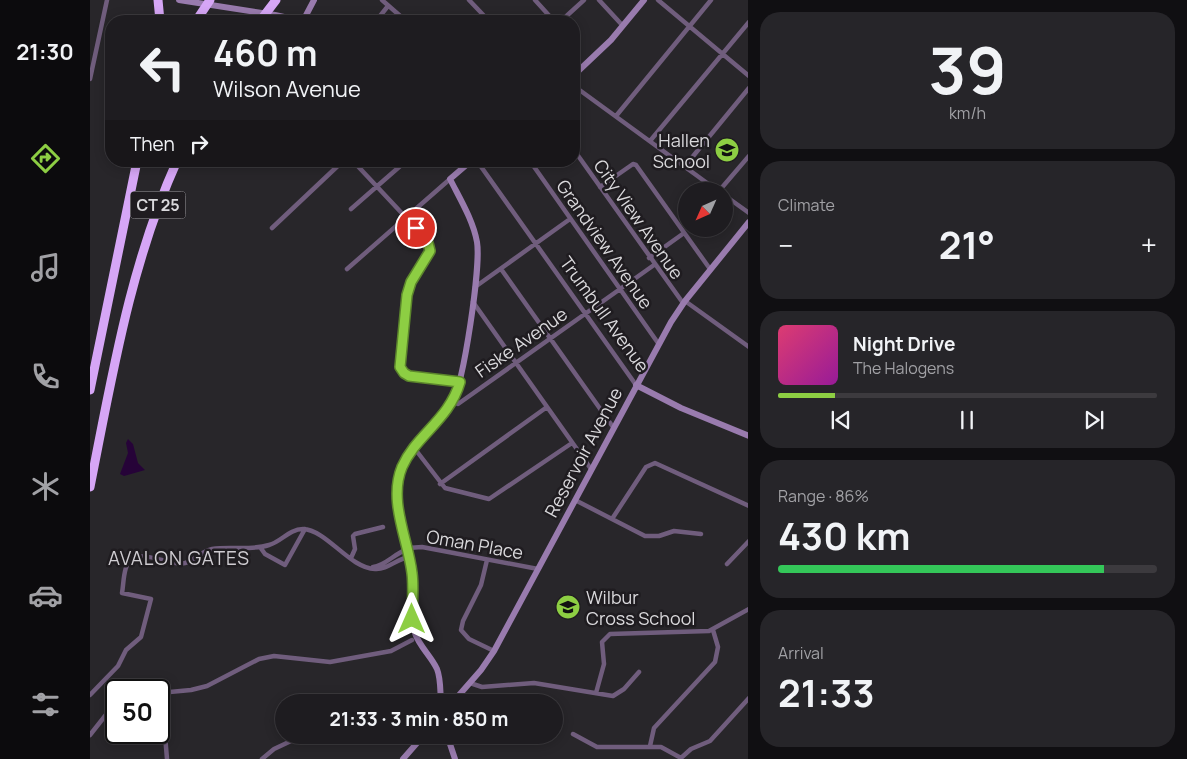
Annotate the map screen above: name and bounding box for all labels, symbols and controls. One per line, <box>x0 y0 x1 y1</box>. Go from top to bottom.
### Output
text: 39 <box>928 25 1007 114</box>
text: 460 m <box>213 29 318 77</box>
icon: left <box>130 35 195 100</box>
text: 21:30 <box>16 37 74 67</box>
text: Wilson Avenue <box>213 74 361 104</box>
text: km/h <box>949 102 986 124</box>
place label: Hallen School <box>653 128 710 173</box>
icon: right <box>185 130 213 158</box>
text: Then <box>130 131 175 157</box>
school or university icon: Hallen School <box>714 137 740 163</box>
icon: directions <box>28 141 63 176</box>
street label: City View Avenue <box>589 154 689 284</box>
street label: Grandview Avenue <box>551 175 659 313</box>
north arrow <box>678 182 732 238</box>
map controls <box>678 182 733 237</box>
road number: CT 25 <box>130 192 186 218</box>
text: Climate <box>778 194 835 216</box>
pin <box>395 207 437 249</box>
icon: arrive <box>402 214 430 242</box>
text: 21° <box>939 218 995 270</box>
text: − <box>778 226 793 264</box>
text: + <box>1141 226 1157 264</box>
icon: music <box>28 250 63 285</box>
street label: Trumbull Avenue <box>555 251 655 377</box>
street label: Fiske Avenue <box>470 301 572 383</box>
text: Night Drive <box>853 331 955 357</box>
text: The Halogens <box>853 357 954 379</box>
icon: phone <box>28 359 63 394</box>
street label: Reservoir Avenue <box>539 383 627 521</box>
icon: previous <box>827 406 855 434</box>
icon: pause <box>953 406 981 434</box>
icon: next <box>1080 406 1108 434</box>
icon: climate <box>28 469 63 504</box>
text: Range · 86% <box>778 485 869 507</box>
text: 430 km <box>778 509 910 561</box>
street label: Oman Place <box>425 524 525 564</box>
district label: AVALON GATES <box>108 545 250 571</box>
icon: car <box>28 578 63 613</box>
place label: Wilbur Cross School <box>586 585 696 630</box>
position arrow <box>385 592 437 644</box>
school or university icon: Wilbur Cross School <box>555 594 581 620</box>
text: Arrival <box>778 642 824 664</box>
text: 21:33 <box>778 666 874 718</box>
speed limit sign: 50 <box>105 679 170 744</box>
icon: filters <box>28 687 63 722</box>
text: 21:33 · 3 min · 850 m <box>330 706 508 732</box>

